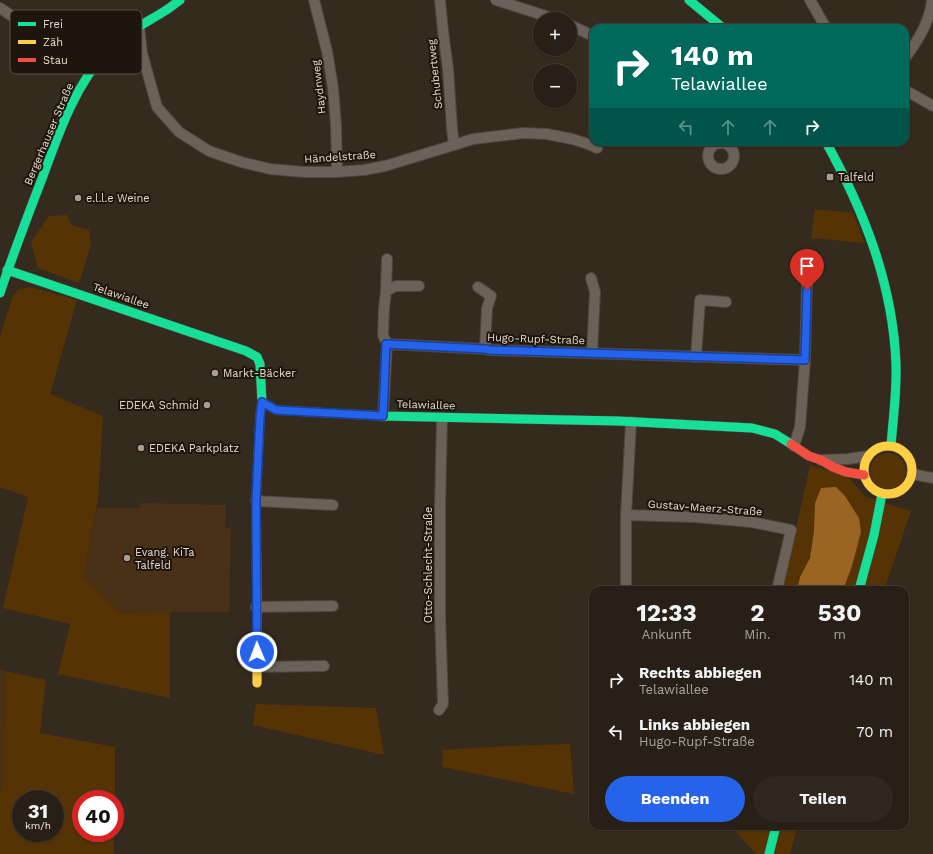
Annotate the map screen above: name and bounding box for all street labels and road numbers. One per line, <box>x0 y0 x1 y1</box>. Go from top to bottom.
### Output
street label: Schubertweg <box>425 38 445 110</box>
street label: Haydnweg <box>309 59 329 115</box>
street label: Bergerhauser Straße <box>22 81 76 187</box>
street label: Händelstraße <box>304 148 376 166</box>
street label: Telawiallee <box>91 280 151 312</box>
street label: Hugo-Rupf-Straße <box>487 331 585 347</box>
street label: Telawiallee <box>396 397 456 413</box>
street label: Gustav-Maerz-Straße <box>647 498 763 518</box>
street label: Otto-Schlecht-Straße <box>422 507 435 623</box>

